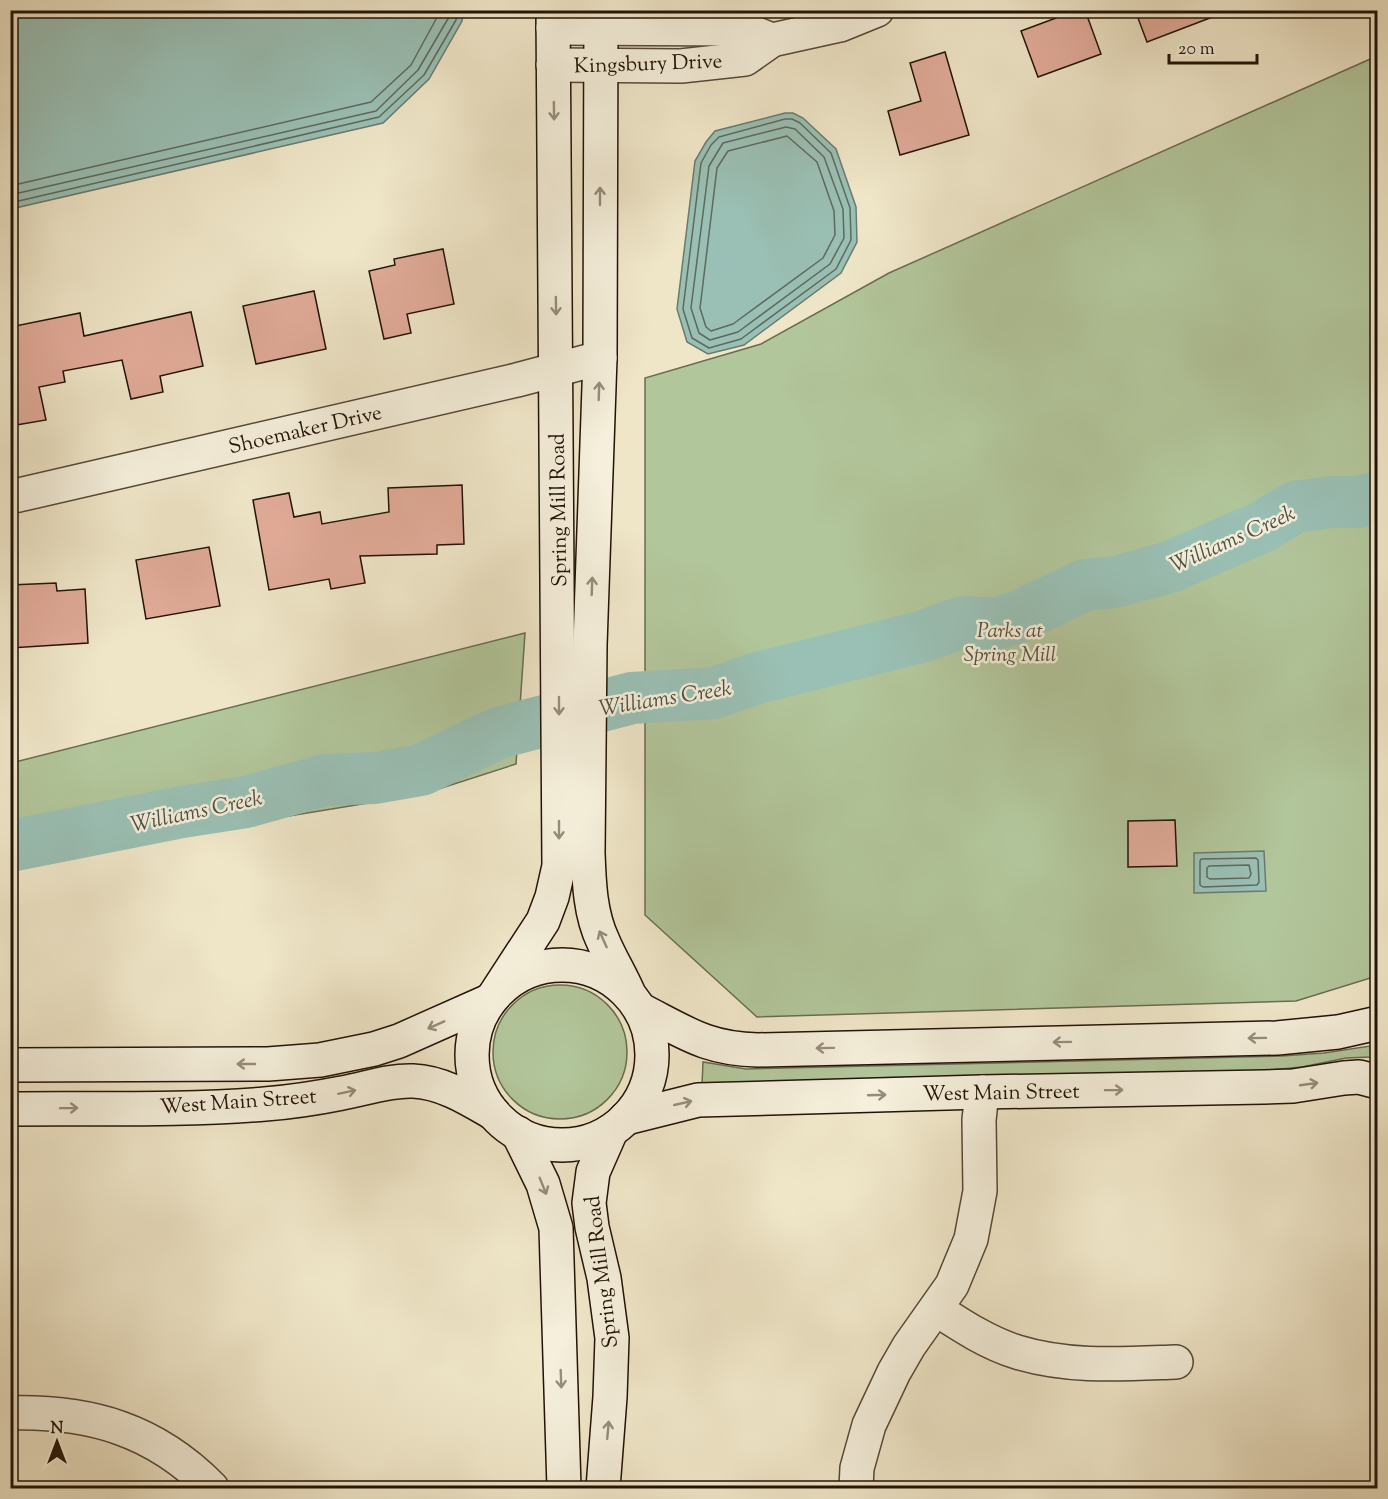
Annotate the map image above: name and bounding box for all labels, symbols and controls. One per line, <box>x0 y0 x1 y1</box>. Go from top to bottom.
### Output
scale bar <box>1169 27 1258 65</box>
text: 20 m <box>1178 37 1215 63</box>
street label: Kingsbury Drive <box>573 47 723 83</box>
one-way arrow <box>548 100 560 120</box>
one-way arrow <box>595 187 606 207</box>
one-way arrow <box>550 295 561 315</box>
one-way arrow <box>593 382 604 402</box>
street label: Shoemaker Drive <box>226 399 385 463</box>
street label: Spring Mill Road <box>544 433 576 587</box>
water label: Williams Creek <box>1166 499 1301 583</box>
one-way arrow <box>586 577 598 597</box>
park label: Parks at Spring Mill <box>964 617 1056 671</box>
water label: Williams Creek <box>597 674 734 726</box>
one-way arrow <box>553 695 565 715</box>
water label: Williams Creek <box>128 783 265 843</box>
one-way arrow <box>553 819 565 839</box>
one-way arrow <box>596 930 608 948</box>
one-way arrow <box>427 1020 445 1032</box>
one-way arrow <box>1248 1032 1268 1044</box>
one-way arrow <box>1053 1036 1073 1048</box>
one-way arrow <box>816 1043 836 1054</box>
one-way arrow <box>237 1058 257 1070</box>
street label: West Main Street <box>922 1078 1080 1110</box>
one-way arrow <box>1299 1078 1319 1089</box>
street label: West Main Street <box>159 1083 318 1123</box>
one-way arrow <box>1104 1084 1124 1095</box>
one-way arrow <box>337 1086 356 1097</box>
one-way arrow <box>867 1089 887 1100</box>
one-way arrow <box>673 1096 692 1108</box>
one-way arrow <box>58 1102 78 1114</box>
one-way arrow <box>538 1176 549 1195</box>
street label: Spring Mill Road <box>579 1194 627 1350</box>
one-way arrow <box>555 1368 567 1388</box>
north arrow <box>27 1412 87 1472</box>
text: N <box>51 1418 64 1441</box>
one-way arrow <box>602 1421 613 1441</box>

